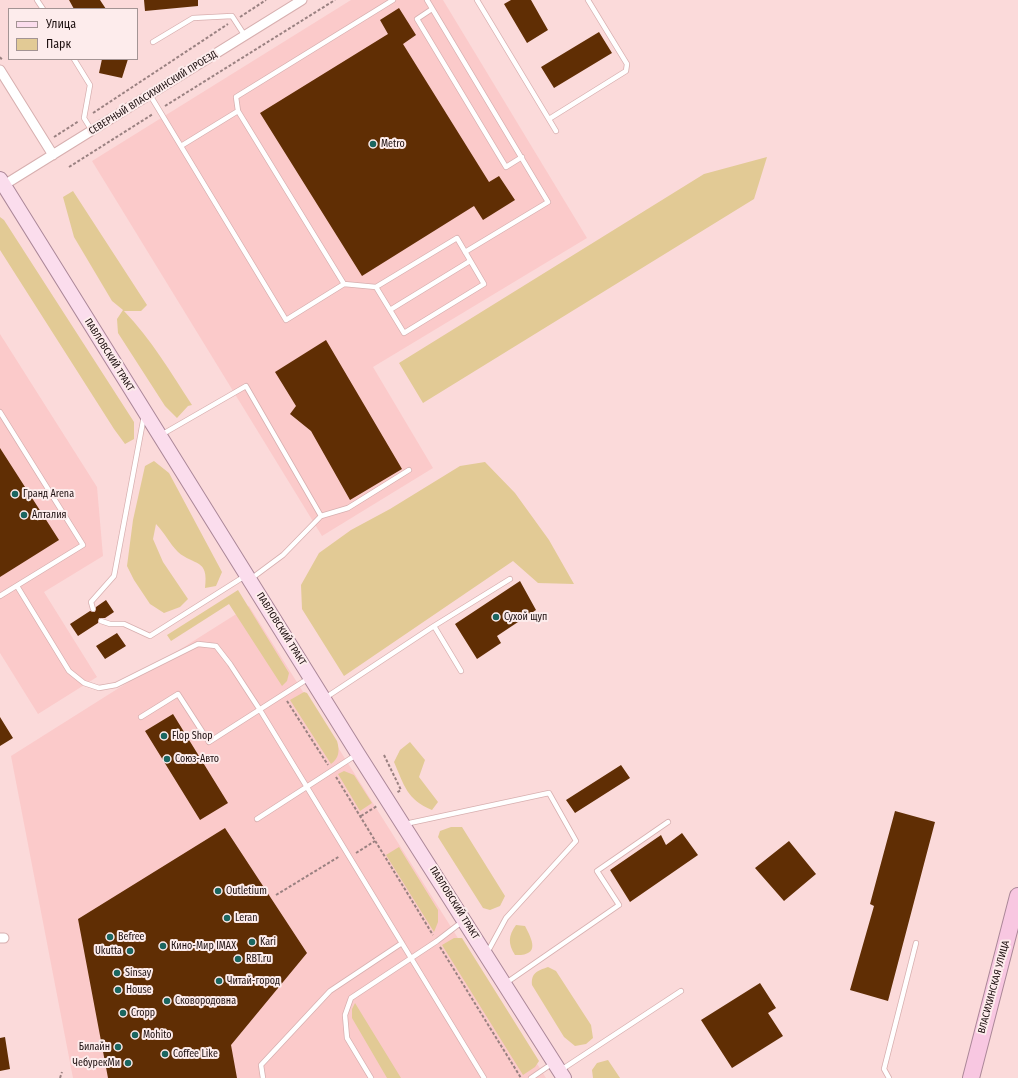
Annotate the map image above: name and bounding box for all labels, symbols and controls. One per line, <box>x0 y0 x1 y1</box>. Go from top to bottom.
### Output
legend <box>8 8 138 60</box>
text: Улица <box>46 17 76 31</box>
text: Парк <box>46 37 71 51</box>
street label: СЕВЕРНЫЙ ВЛАСИХИНСКИЙ ПРОЕЗД <box>87 48 219 138</box>
place label: Metro <box>381 138 405 150</box>
marker: Metro <box>368 139 378 149</box>
street label: ПАВЛОВСКИЙ ТРАКТ <box>82 316 136 394</box>
place label: Гранд Arena <box>23 488 74 500</box>
marker: Гранд Arena <box>10 489 20 499</box>
place label: Алталия <box>32 509 66 521</box>
marker: Алталия <box>19 510 29 520</box>
street label: ПАВЛОВСКИЙ ТРАКТ <box>254 590 308 668</box>
place label: Сухой щуп <box>504 611 547 623</box>
marker: Сухой щуп <box>491 612 501 622</box>
place label: Flop Shop <box>172 730 213 742</box>
marker: Flop Shop <box>159 731 169 741</box>
place label: Союз-Авто <box>175 753 219 765</box>
marker: Союз-Авто <box>162 754 172 764</box>
street label: ПАВЛОВСКИЙ ТРАКТ <box>427 864 481 942</box>
place label: Outletium <box>226 885 267 897</box>
marker: Outletium <box>213 886 223 896</box>
place label: Leran <box>235 912 257 924</box>
marker: Leran <box>222 913 232 923</box>
place label: Befree <box>118 931 145 943</box>
marker: Befree <box>105 932 115 942</box>
place label: Kari <box>260 936 276 948</box>
marker: Kari <box>247 937 257 947</box>
street label: ВЛАСИХИНСКАЯ УЛИЦА <box>976 939 1012 1035</box>
place label: Кино-Мир IMAX <box>171 940 236 952</box>
marker: Кино-Мир IMAX <box>158 941 168 951</box>
place label: Ukutta <box>95 945 122 957</box>
marker: Ukutta <box>125 946 135 956</box>
place label: RBT.ru <box>246 953 272 965</box>
marker: RBT.ru <box>233 954 243 964</box>
place label: Sinsay <box>125 967 151 979</box>
marker: Sinsay <box>112 968 122 978</box>
place label: Читай-город <box>227 975 280 987</box>
marker: Читай-город <box>214 976 224 986</box>
place label: House <box>126 984 152 996</box>
marker: House <box>113 985 123 995</box>
place label: Сковородовна <box>175 995 236 1007</box>
marker: Сковородовна <box>162 996 172 1006</box>
place label: Cropp <box>131 1007 155 1019</box>
marker: Cropp <box>118 1008 128 1018</box>
place label: Mohito <box>143 1029 172 1041</box>
marker: Mohito <box>130 1030 140 1040</box>
place label: Билайн <box>79 1041 110 1053</box>
marker: Билайн <box>113 1042 123 1052</box>
place label: Coffee Like <box>173 1048 218 1060</box>
marker: Coffee Like <box>160 1049 170 1059</box>
place label: ЧебурекМи <box>73 1057 120 1069</box>
marker: ЧебурекМи <box>123 1058 133 1068</box>

